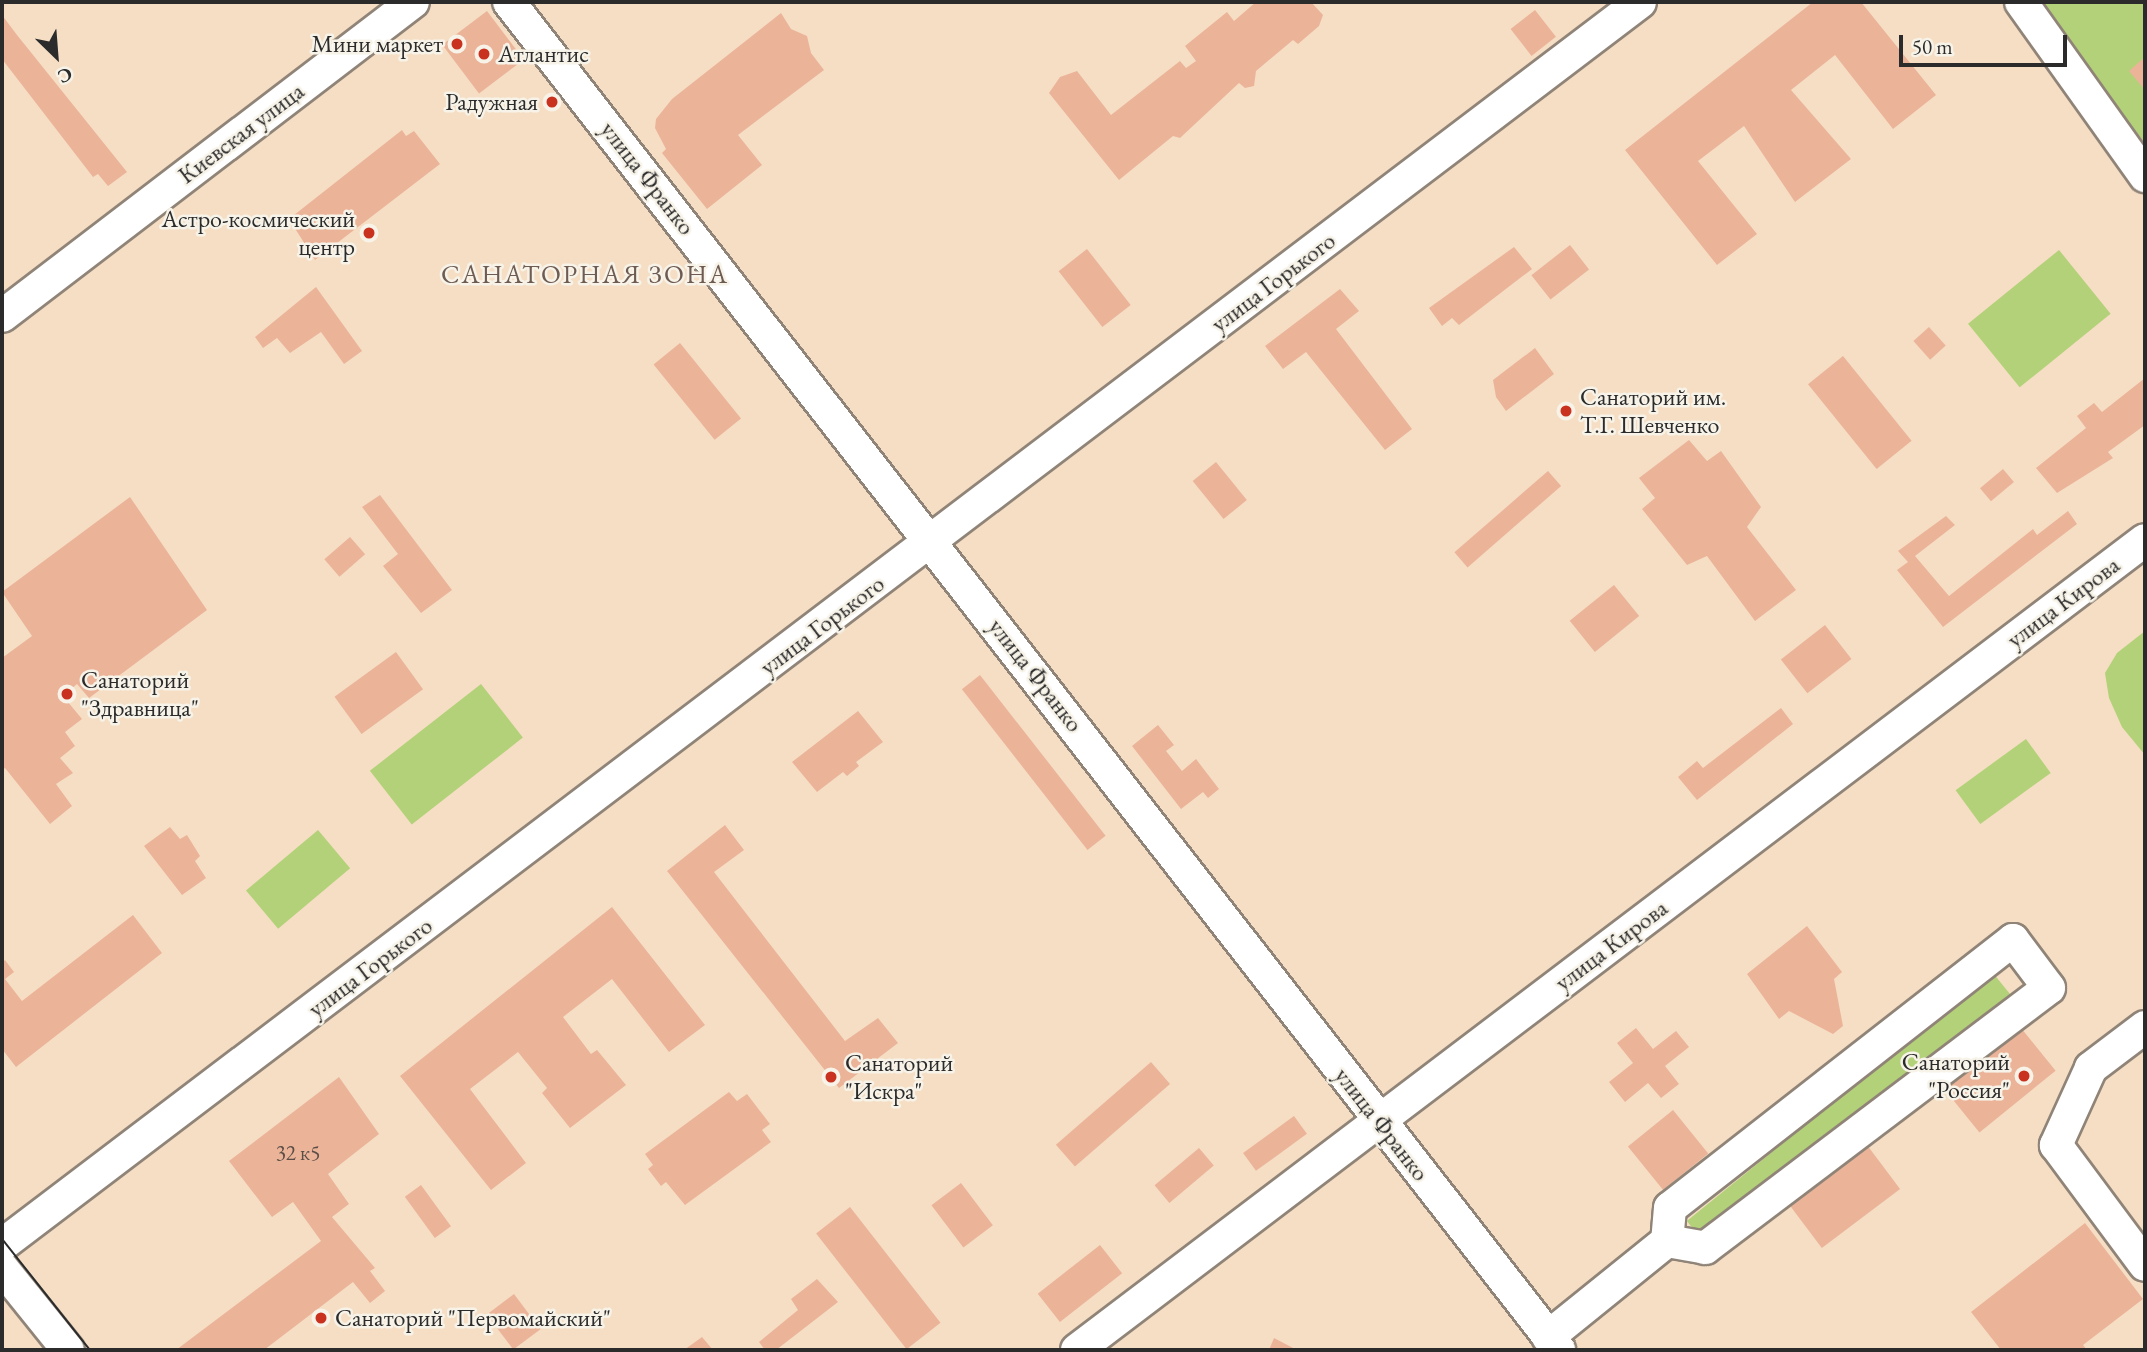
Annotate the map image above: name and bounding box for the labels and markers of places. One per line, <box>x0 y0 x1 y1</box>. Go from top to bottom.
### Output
place label: Мини маркет <box>312 30 443 58</box>
marker: Мини маркет <box>449 36 465 52</box>
place label: Атлантис <box>498 40 589 68</box>
marker: Атлантис <box>476 46 492 62</box>
place label: Радужная <box>445 88 538 116</box>
marker: Радужная <box>544 94 560 110</box>
place label: Астро-космический центр <box>161 205 355 261</box>
marker: Астро-космический центр <box>361 225 377 241</box>
place label: Санаторий им. Т.Г. Шевченко <box>1580 383 1726 439</box>
marker: Санаторий им. Т.Г. Шевченко <box>1558 403 1574 419</box>
place label: Санаторий "Здравница" <box>81 666 199 722</box>
marker: Санаторий "Здравница" <box>59 686 75 702</box>
place label: Санаторий "Россия" <box>1902 1048 2010 1104</box>
place label: Санаторий "Искра" <box>845 1049 953 1105</box>
marker: Санаторий "Россия" <box>2016 1068 2032 1084</box>
marker: Санаторий "Искра" <box>823 1069 839 1085</box>
place label: Санаторий "Первомайский" <box>335 1304 611 1332</box>
marker: Санаторий "Первомайский" <box>313 1310 329 1326</box>

